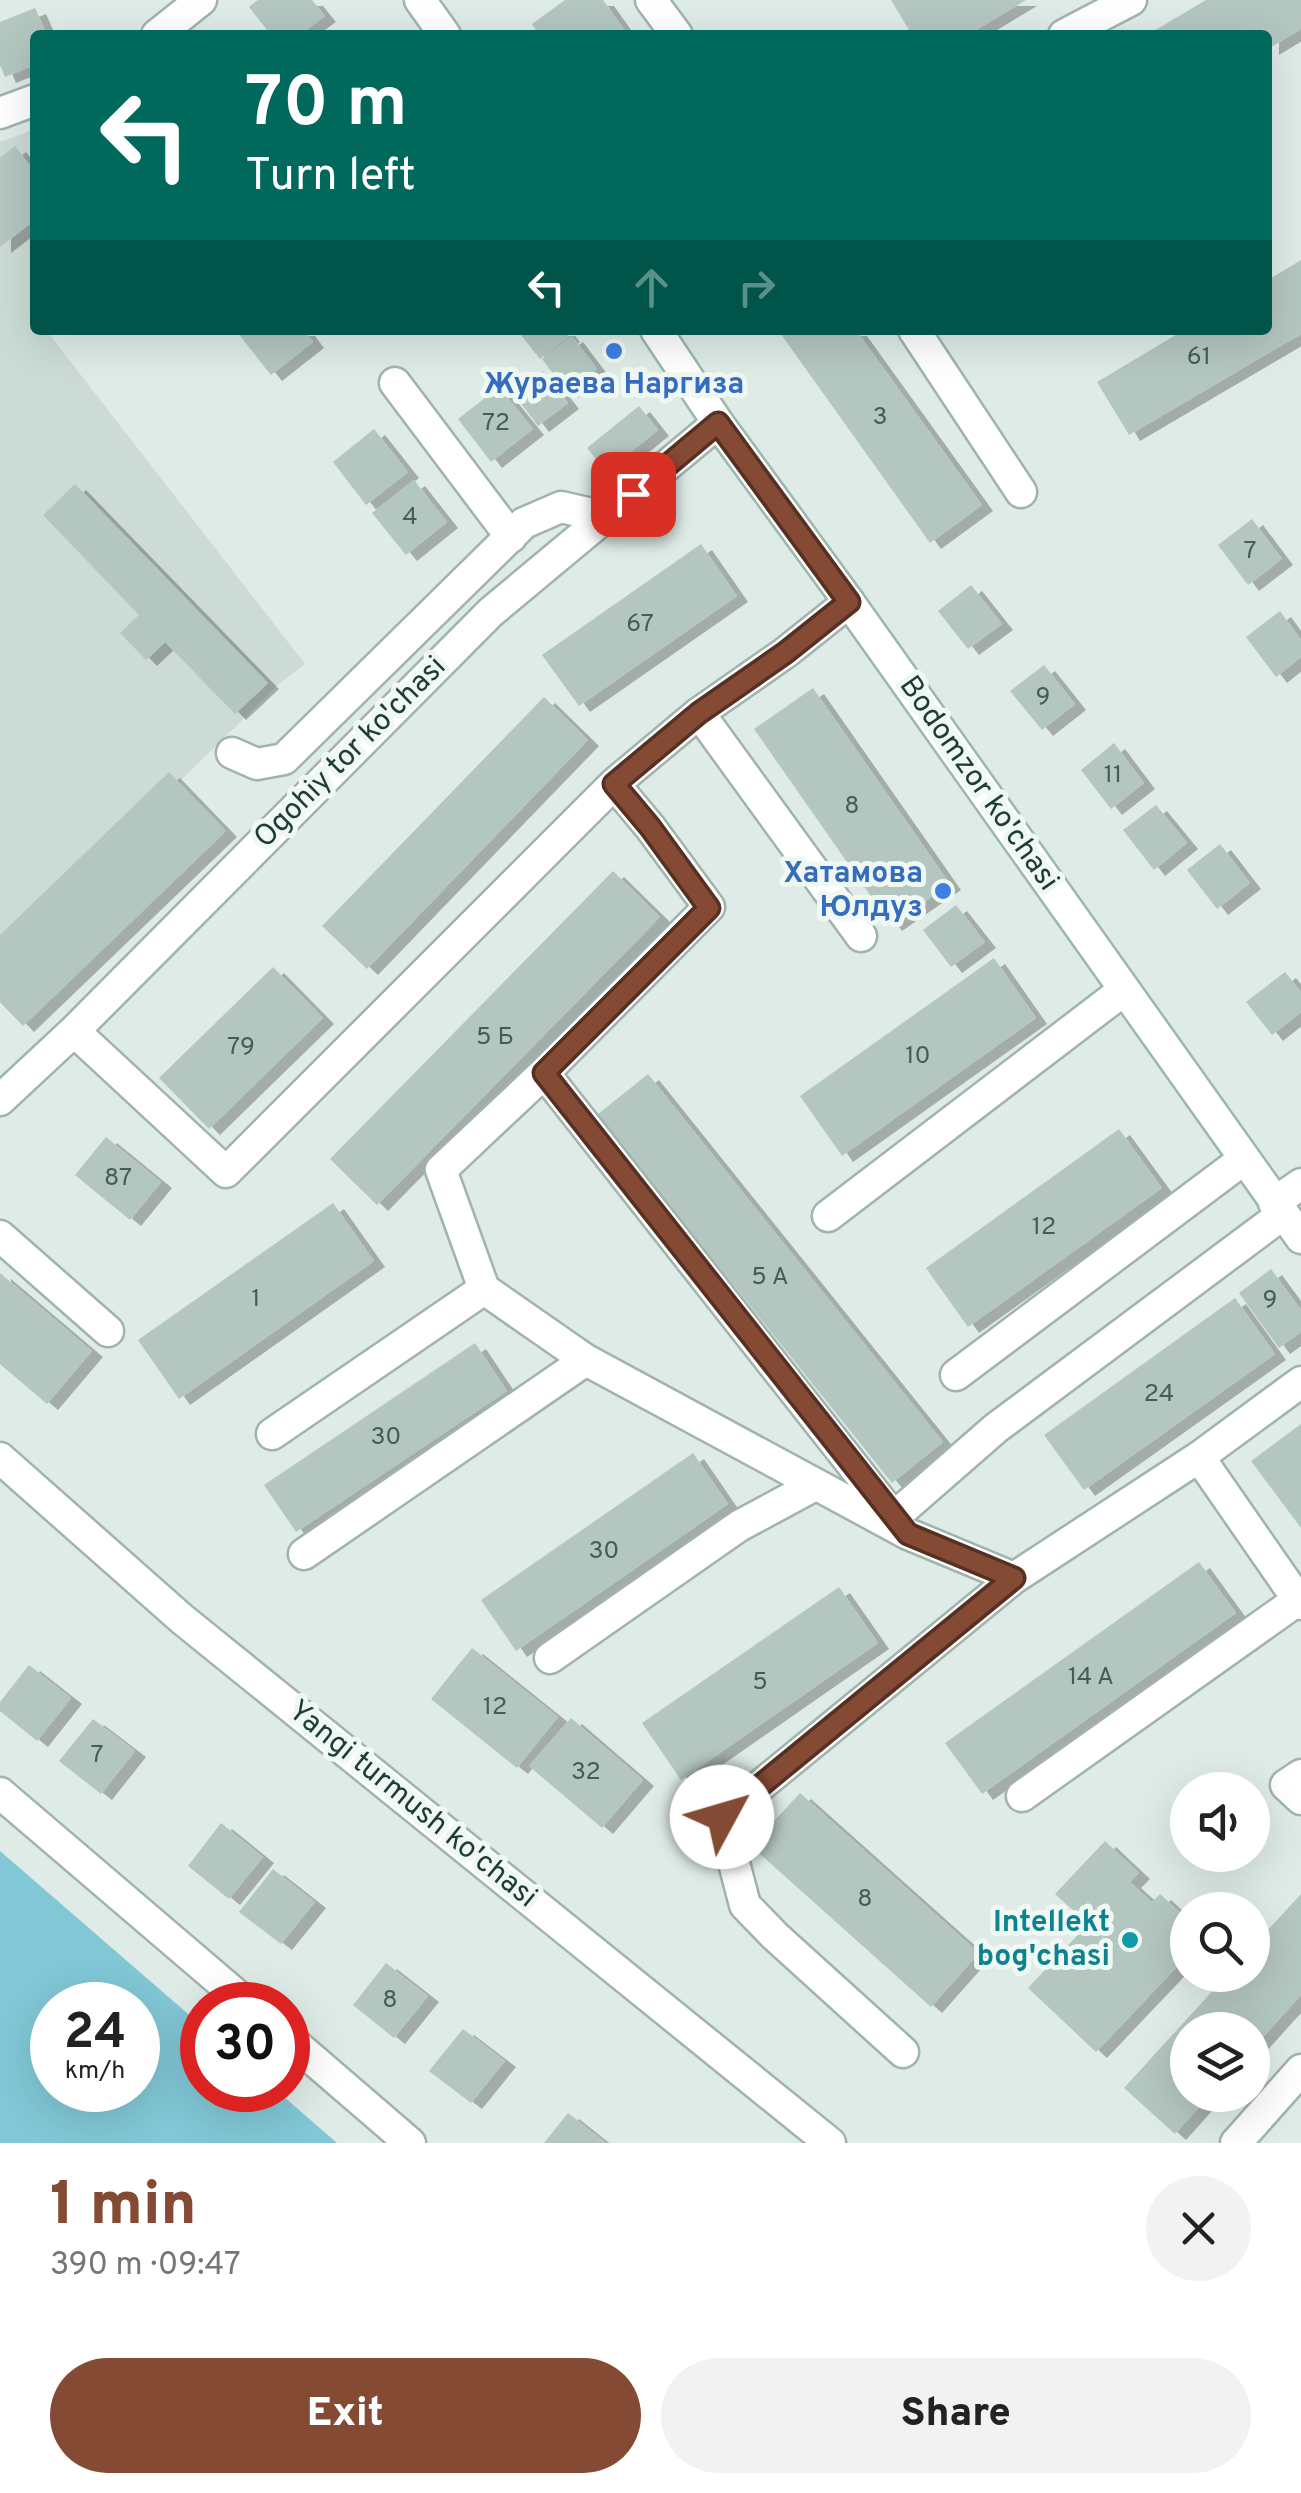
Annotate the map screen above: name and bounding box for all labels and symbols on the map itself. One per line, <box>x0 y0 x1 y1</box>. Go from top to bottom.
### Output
marker: Жураева Наргиза <box>603 340 625 362</box>
house number: 61 <box>1187 342 1211 374</box>
place label: Жураева Наргиза <box>484 367 744 404</box>
house number: 3 <box>872 402 888 434</box>
house number: 72 <box>482 408 510 440</box>
pin <box>591 452 676 537</box>
house number: 4 <box>402 502 418 534</box>
house number: 7 <box>1243 536 1257 568</box>
house number: 67 <box>626 609 654 641</box>
street label: Ogohiy tor ko'chasi <box>247 649 455 857</box>
street label: Bodomzor ko'chasi <box>890 669 1066 899</box>
house number: 9 <box>1036 682 1050 714</box>
house number: 11 <box>1104 760 1122 792</box>
house number: 8 <box>844 791 860 823</box>
place label: Хатамова Юлдуз <box>783 856 923 927</box>
marker: Хатамова Юлдуз <box>932 880 954 902</box>
house number: 5 Б <box>476 1022 514 1054</box>
house number: 79 <box>227 1032 255 1064</box>
house number: 10 <box>905 1041 931 1073</box>
house number: 87 <box>104 1163 132 1195</box>
house number: 12 <box>1032 1212 1056 1244</box>
house number: 5 А <box>751 1262 789 1294</box>
house number: 1 <box>251 1284 261 1316</box>
house number: 9 <box>1263 1285 1277 1317</box>
house number: 24 <box>1144 1379 1174 1411</box>
house number: 30 <box>371 1422 401 1454</box>
house number: 30 <box>589 1536 619 1568</box>
house number: 14 А <box>1068 1662 1114 1694</box>
house number: 5 <box>752 1667 768 1699</box>
house number: 12 <box>483 1692 507 1724</box>
street label: Yangi turmush ko'chasi <box>280 1693 544 1917</box>
house number: 7 <box>90 1740 104 1772</box>
house number: 32 <box>571 1757 601 1789</box>
position arrow <box>670 1765 774 1869</box>
house number: 8 <box>857 1884 873 1916</box>
place label: Intellekt bog'chasi <box>977 1905 1110 1976</box>
marker: Intellekt bog'chasi <box>1119 1929 1141 1951</box>
speed limit sign: 30 <box>180 1982 310 2112</box>
house number: 8 <box>382 1985 398 2017</box>

